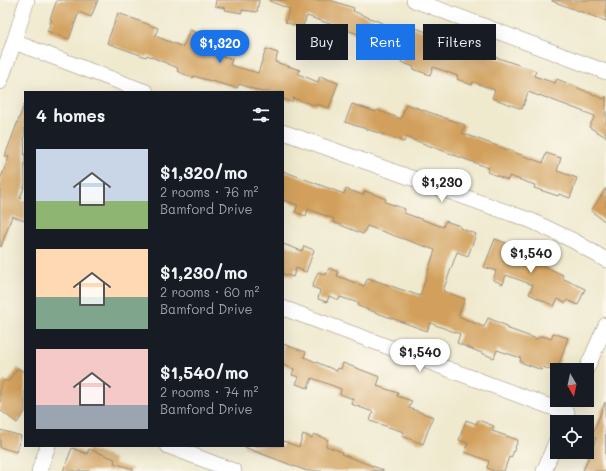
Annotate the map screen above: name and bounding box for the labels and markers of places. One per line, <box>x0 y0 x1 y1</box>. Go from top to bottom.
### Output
pin: $1,320 <box>187 30 253 64</box>
pin: $1,230 <box>409 169 475 203</box>
pin: $1,540 <box>498 240 564 274</box>
pin: $1,540 <box>387 339 453 373</box>

